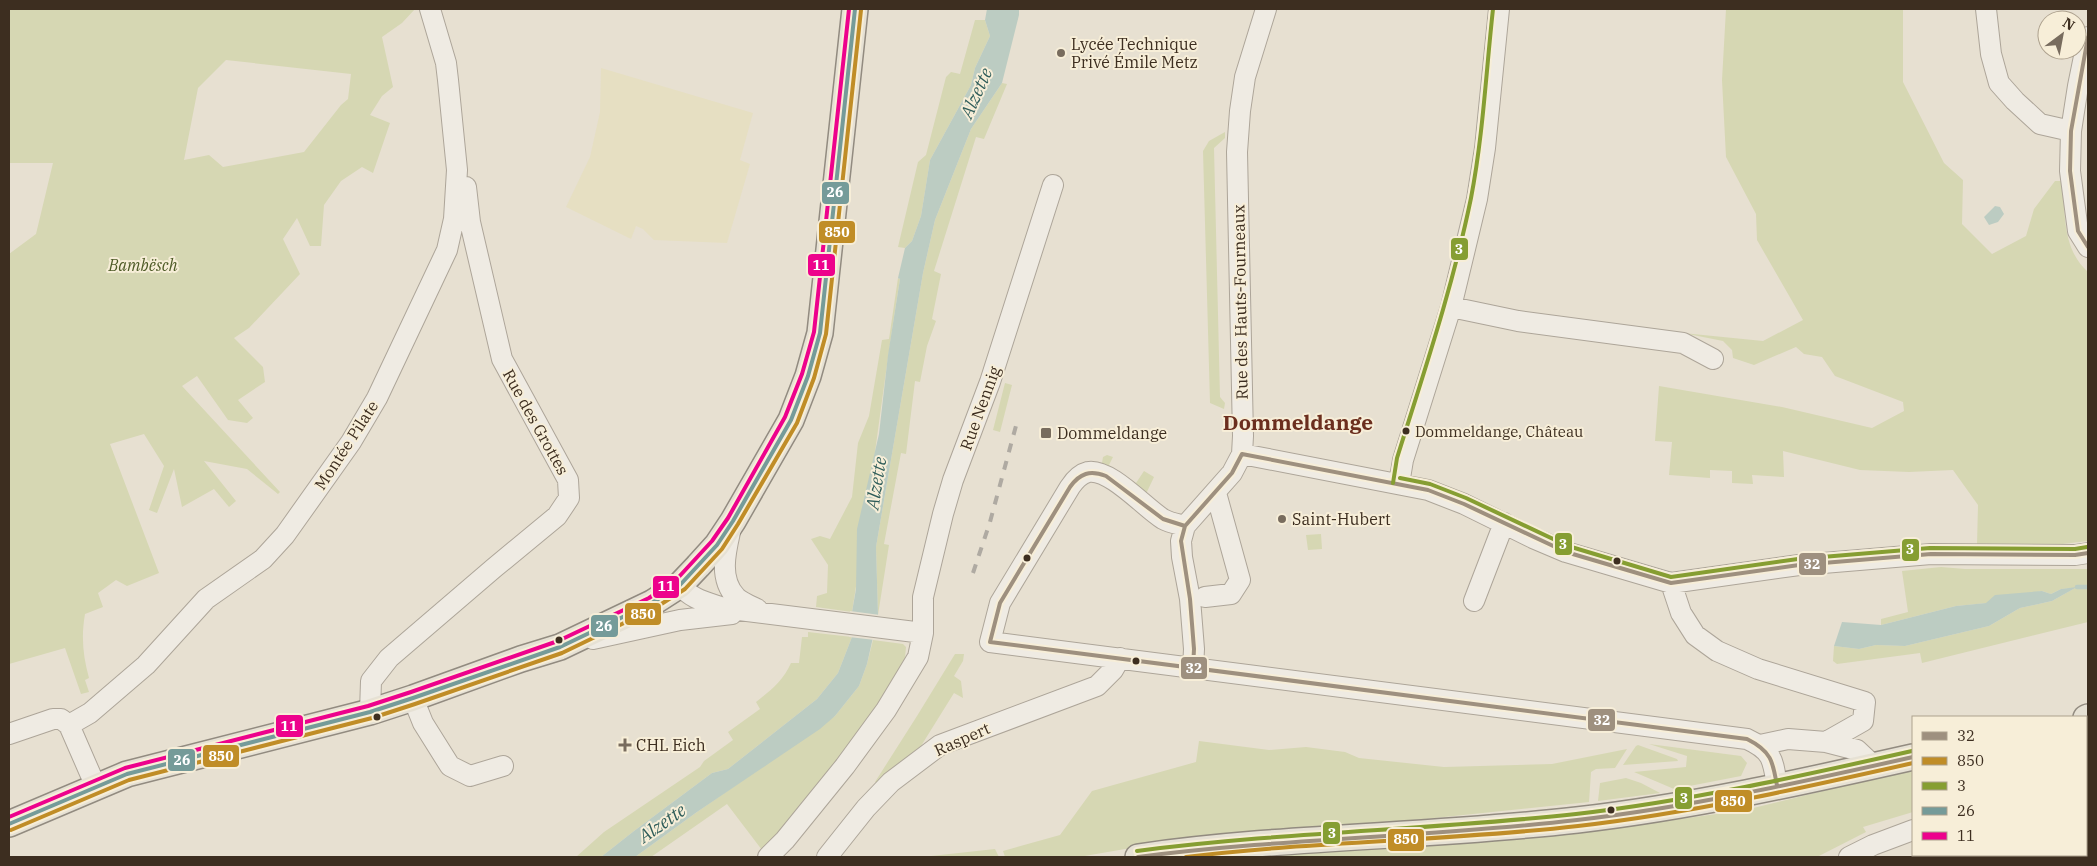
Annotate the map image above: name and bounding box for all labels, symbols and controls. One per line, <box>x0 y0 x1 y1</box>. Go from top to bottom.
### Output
north arrow <box>2037 10 2087 60</box>
text: N <box>2059 13 2078 35</box>
place label: Lycée Technique Privé Émile Metz <box>1071 34 1198 72</box>
marker: Lycée Technique Privé Émile Metz <box>1055 47 1067 59</box>
water label: Alzette <box>954 64 997 123</box>
line badge: 26 <box>821 181 850 205</box>
text: 26 <box>827 183 843 201</box>
street label: Rue des Hauts-Fourneaux <box>1228 204 1252 400</box>
line badge: 850 <box>818 220 856 244</box>
text: 850 <box>824 223 850 241</box>
line badge: 3 <box>1450 237 1469 261</box>
text: 3 <box>1455 240 1463 258</box>
line badge: 11 <box>807 253 836 277</box>
park label: Bambësch <box>107 255 178 275</box>
text: 11 <box>813 256 829 274</box>
street label: Rue Nennig <box>956 363 1005 453</box>
street label: Rue des Grottes <box>499 366 573 478</box>
street label: Montée Pilate <box>310 397 382 493</box>
district label: Dommeldange <box>1223 408 1373 436</box>
place label: Dommeldange, Château <box>1415 422 1583 441</box>
place label: Dommeldange <box>1057 423 1167 443</box>
marker: Dommeldange <box>1039 426 1053 440</box>
marker: Dommeldange, Château <box>1401 426 1411 436</box>
water label: Alzette <box>860 455 892 512</box>
place label: Saint-Hubert <box>1292 509 1391 529</box>
marker: Saint-Hubert <box>1276 513 1288 525</box>
line badge: 3 <box>1554 532 1573 556</box>
text: 3 <box>1559 535 1567 553</box>
line badge: 3 <box>1901 538 1920 562</box>
text: 3 <box>1906 540 1914 558</box>
line badge: 32 <box>1798 552 1827 576</box>
unlabelled marker <box>1022 553 1032 563</box>
text: 32 <box>1804 555 1820 573</box>
unlabelled marker <box>1612 556 1622 566</box>
line badge: 11 <box>652 575 680 599</box>
text: 11 <box>658 577 674 595</box>
line badge: 850 <box>624 602 662 626</box>
text: 850 <box>630 605 656 623</box>
line badge: 26 <box>590 614 619 638</box>
text: 26 <box>596 617 612 635</box>
unlabelled marker <box>554 635 564 645</box>
unlabelled marker <box>1131 656 1141 666</box>
line badge: 32 <box>1180 656 1208 680</box>
text: 32 <box>1186 659 1202 677</box>
line badge: 32 <box>1587 708 1616 732</box>
text: 32 <box>1594 711 1610 729</box>
unlabelled marker <box>372 712 382 722</box>
line badge: 11 <box>275 714 304 738</box>
legend <box>1912 716 2087 856</box>
text: 11 <box>281 717 297 735</box>
street label: Raspert <box>931 718 993 760</box>
text: 32 <box>1957 726 1975 745</box>
place label: CHL Eich <box>636 735 706 755</box>
marker: CHL Eich <box>618 738 632 752</box>
line badge: 850 <box>202 744 240 768</box>
text: 850 <box>208 747 234 765</box>
line badge: 26 <box>167 748 196 772</box>
text: 26 <box>174 751 190 769</box>
text: 850 <box>1957 751 1984 770</box>
text: 3 <box>1957 776 1966 795</box>
line badge: 3 <box>1674 786 1693 810</box>
text: 3 <box>1680 789 1688 807</box>
line badge: 850 <box>1714 789 1753 813</box>
text: 850 <box>1720 792 1746 810</box>
water label: Alzette <box>633 798 690 848</box>
text: 26 <box>1957 801 1975 820</box>
unlabelled marker <box>1606 805 1616 815</box>
line badge: 3 <box>1322 821 1341 845</box>
text: 3 <box>1328 824 1336 842</box>
text: 11 <box>1957 826 1975 845</box>
line badge: 850 <box>1387 828 1425 852</box>
text: 850 <box>1393 830 1419 848</box>

